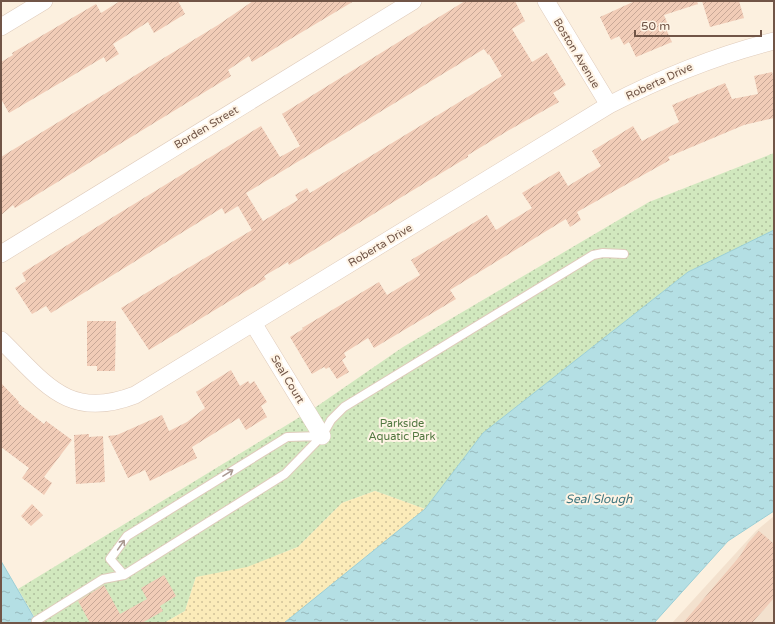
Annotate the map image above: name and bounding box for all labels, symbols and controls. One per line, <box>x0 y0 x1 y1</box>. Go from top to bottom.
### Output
scale bar <box>635 12 761 38</box>
street label: Boston Avenue <box>551 16 603 91</box>
text: 50 m <box>641 19 670 33</box>
street label: Roberta Drive <box>624 60 695 103</box>
street label: Borden Street <box>172 103 241 152</box>
street label: Roberta Drive <box>346 221 415 270</box>
street label: Seal Court <box>268 353 307 406</box>
park label: Parkside Aquatic Park <box>369 417 435 443</box>
one-way arrow <box>222 469 234 477</box>
water label: Seal Slough <box>566 492 633 506</box>
one-way arrow <box>117 539 125 550</box>

